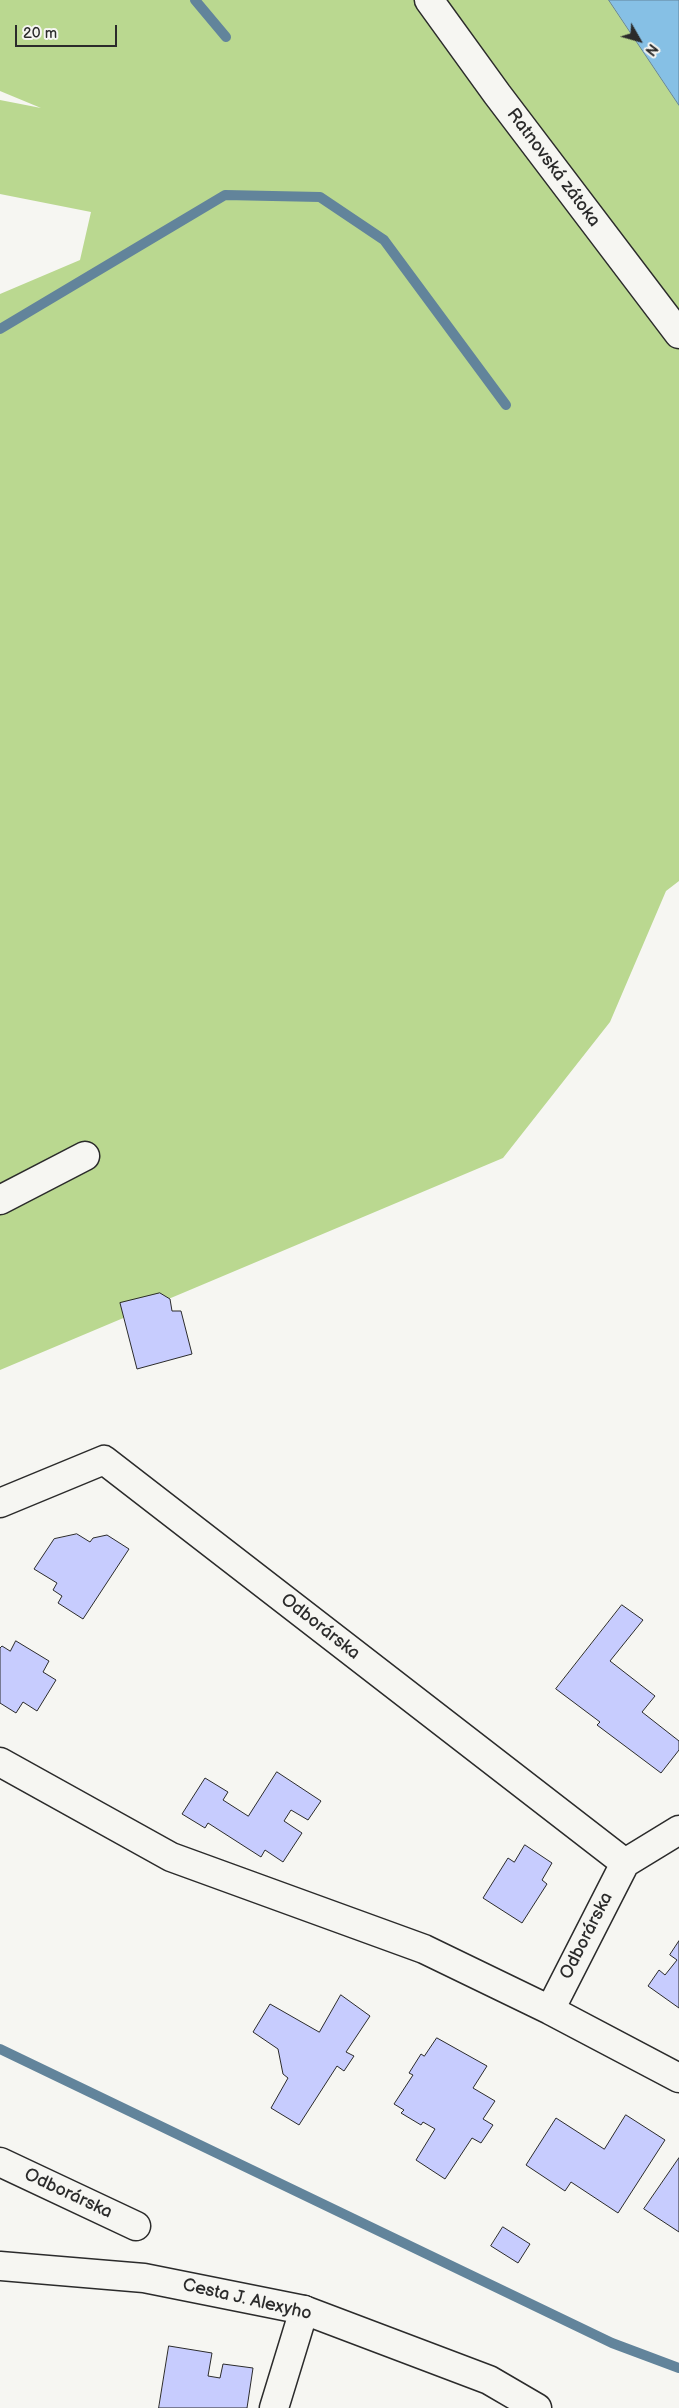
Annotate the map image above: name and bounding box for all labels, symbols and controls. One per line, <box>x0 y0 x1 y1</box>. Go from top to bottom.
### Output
scale bar <box>18 15 120 47</box>
north arrow <box>614 15 664 65</box>
text: 20 m <box>23 24 57 43</box>
text: N <box>641 40 661 59</box>
street label: Ratnovská zátoka <box>502 105 604 231</box>
street label: Odborárska <box>276 1589 364 1665</box>
street label: Odborárska <box>556 1889 618 1983</box>
street label: Odborárska <box>21 2164 115 2224</box>
street label: Cesta J. Alexyho <box>180 2275 314 2325</box>

